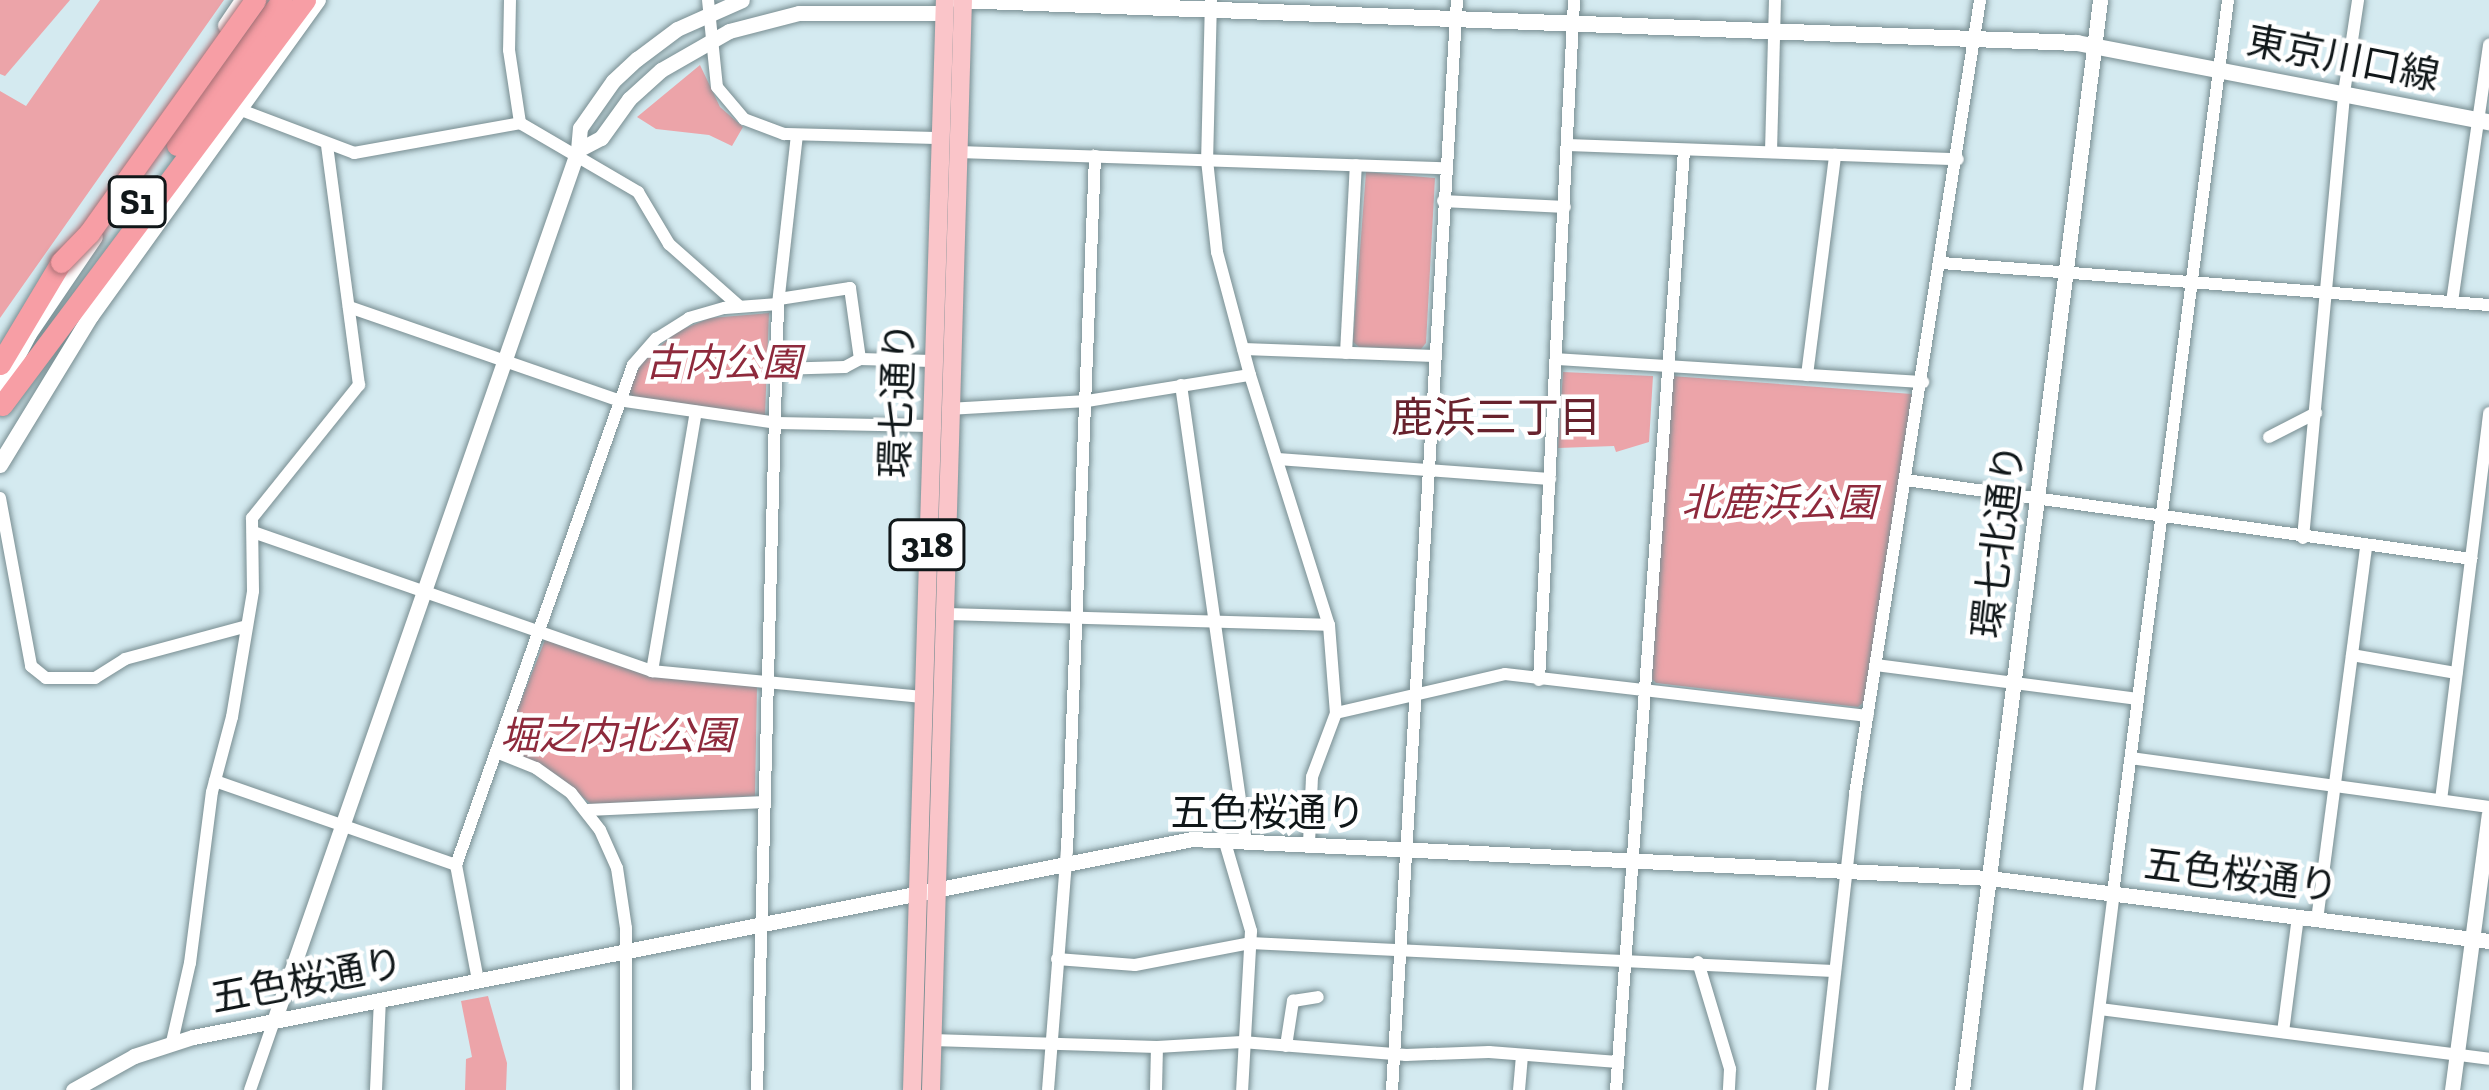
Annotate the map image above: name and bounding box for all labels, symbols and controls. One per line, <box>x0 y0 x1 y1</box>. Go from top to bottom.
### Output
street label: 東京川口線 <box>2243 17 2443 101</box>
road number: S1 <box>107 172 167 232</box>
street label: 環七通り <box>872 321 924 479</box>
park label: 古内公園 <box>645 340 801 386</box>
district label: 鹿浜三丁目 <box>1391 393 1601 443</box>
street label: 環七北通り <box>1964 441 2034 641</box>
park label: 北鹿浜公園 <box>1682 480 1876 526</box>
road number: 318 <box>888 515 966 575</box>
park label: 堀之内北公園 <box>500 713 734 759</box>
street label: 五色桜通り <box>1171 790 1365 836</box>
street label: 五色桜通り <box>2141 841 2341 911</box>
street label: 五色桜通り <box>207 939 407 1023</box>

